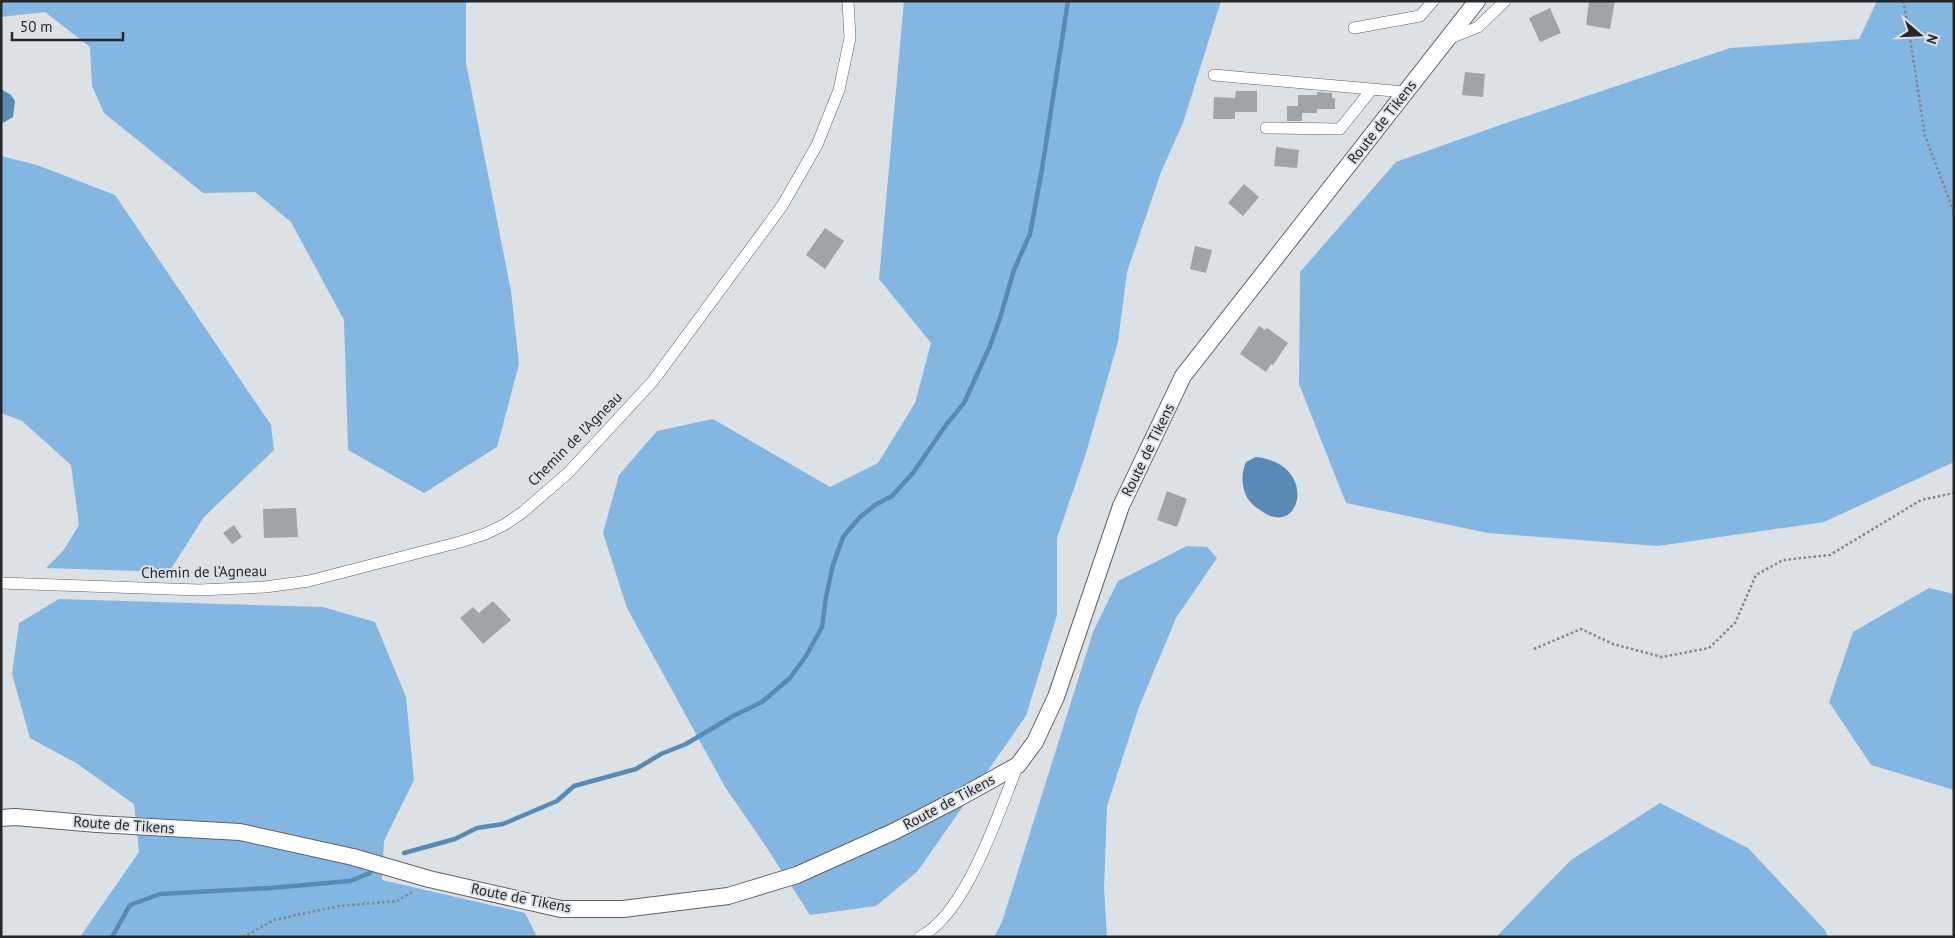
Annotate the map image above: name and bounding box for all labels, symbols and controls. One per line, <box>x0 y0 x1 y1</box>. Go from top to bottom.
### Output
scale bar <box>12 10 124 42</box>
north arrow <box>1895 10 1945 60</box>
text: 50 m <box>20 17 53 36</box>
text: N <box>1922 32 1942 47</box>
street label: Route de Tikens <box>1343 76 1420 168</box>
street label: Chemin de l’Agneau <box>523 387 626 490</box>
street label: Route de Tikens <box>1117 400 1178 500</box>
street label: Chemin de l’Agneau <box>141 561 267 582</box>
street label: Route de Tikens <box>899 769 998 834</box>
street label: Route de Tikens <box>73 811 175 838</box>
street label: Route de Tikens <box>469 878 573 917</box>

